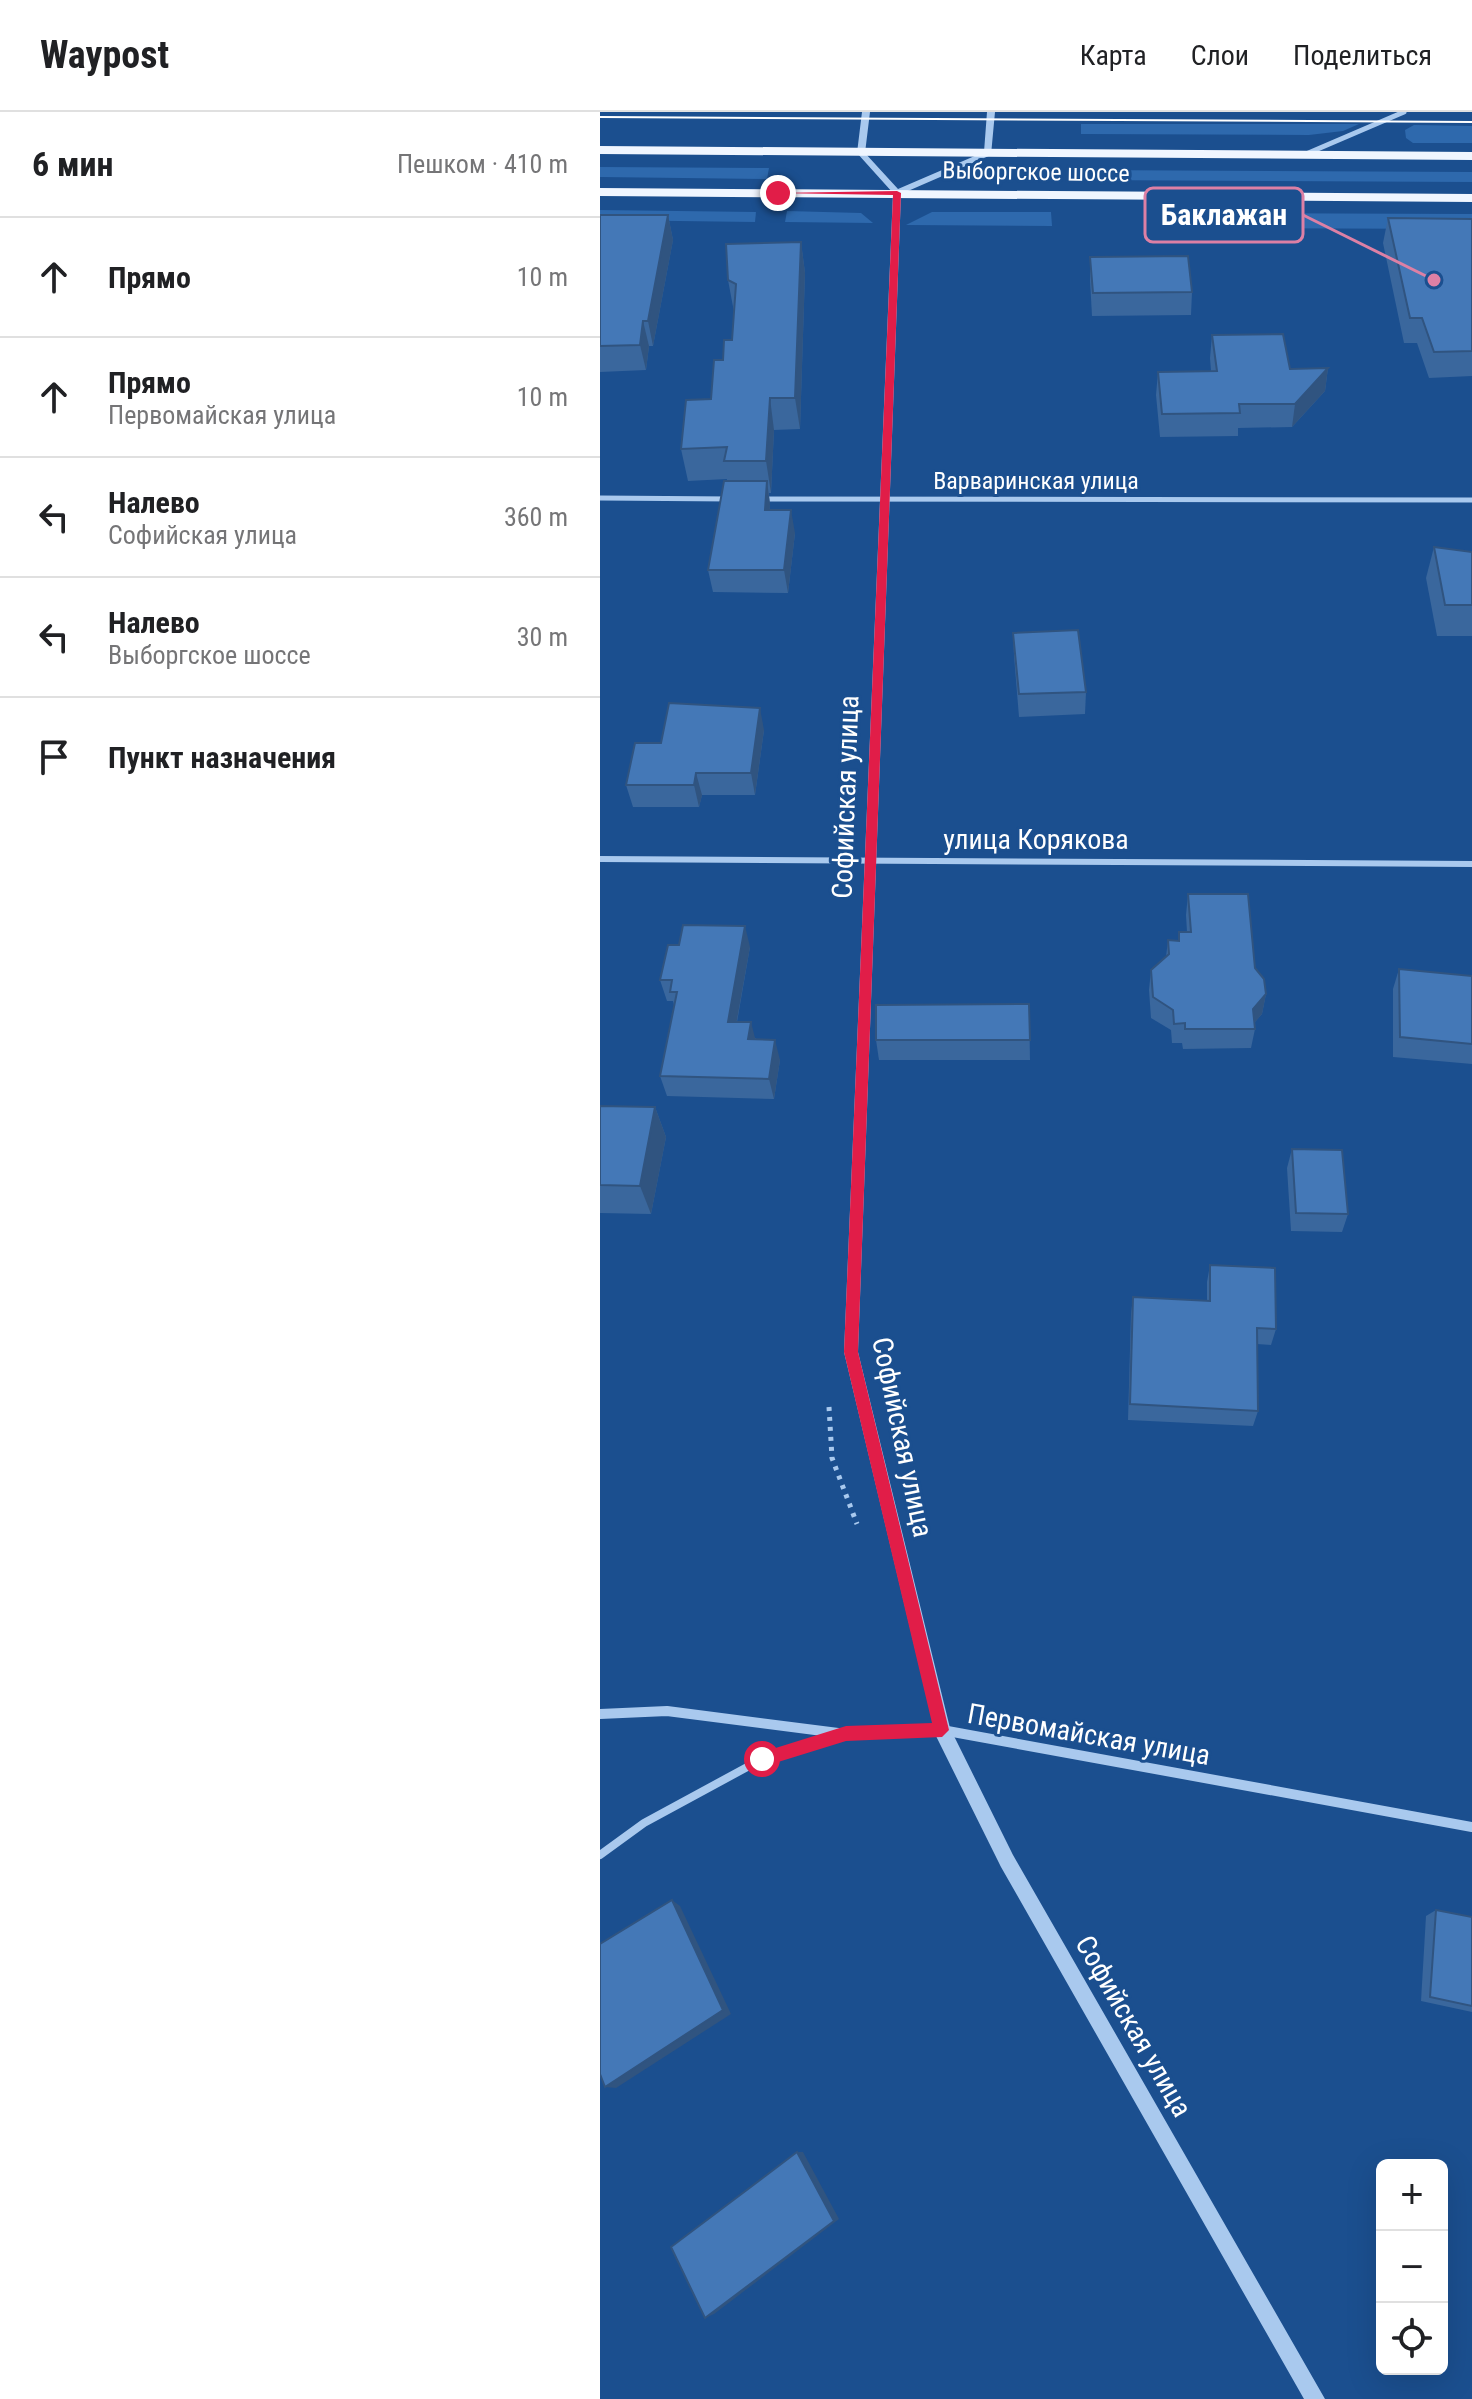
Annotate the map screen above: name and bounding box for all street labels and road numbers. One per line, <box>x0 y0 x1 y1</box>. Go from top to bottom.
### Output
street label: Выборгское шоссе <box>942 156 1130 188</box>
street label: Варваринская улица <box>933 467 1139 495</box>
street label: Софийская улица <box>825 695 866 899</box>
street label: улица Корякова <box>943 823 1129 856</box>
street label: Софийская улица <box>865 1334 940 1540</box>
street label: Первомайская улица <box>965 1697 1213 1772</box>
street label: Софийская улица <box>1068 1930 1199 2123</box>

